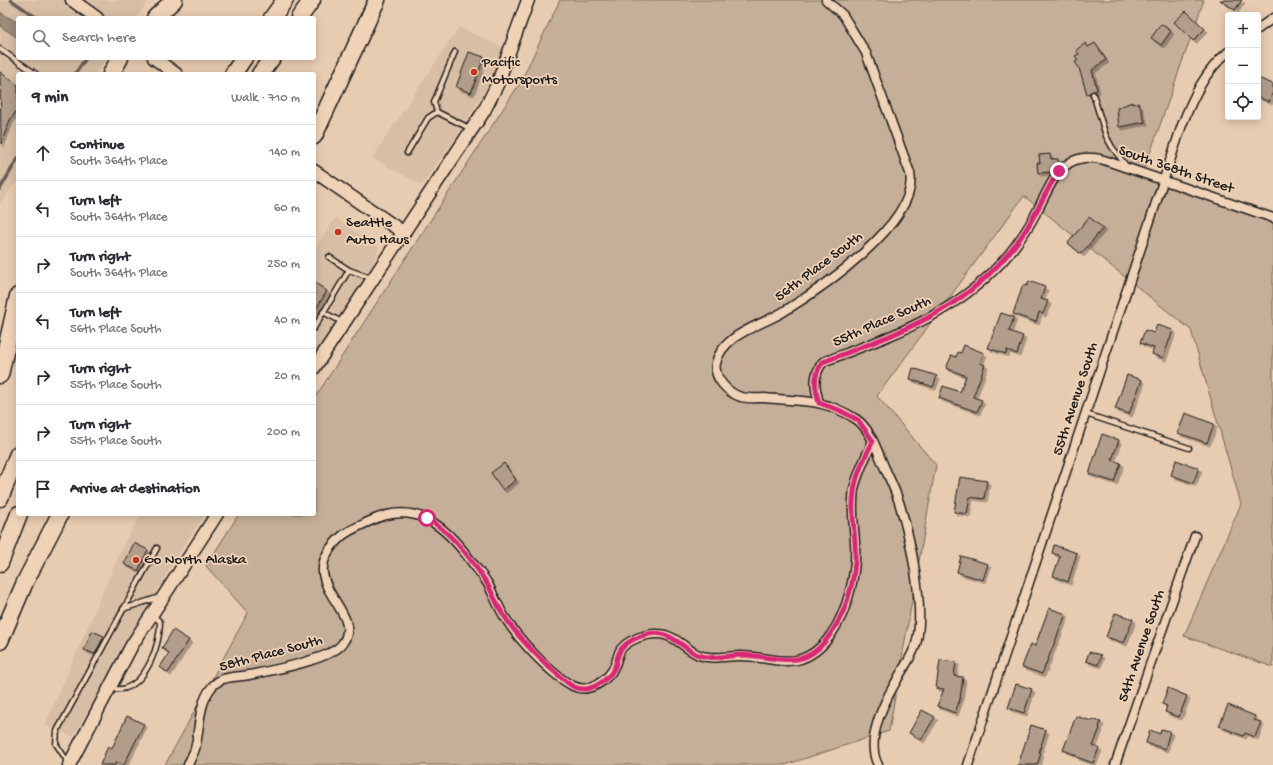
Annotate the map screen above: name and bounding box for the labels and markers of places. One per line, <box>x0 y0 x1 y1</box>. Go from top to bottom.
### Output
place label: Pacific Motorsports <box>481 54 558 89</box>
marker: Pacific Motorsports <box>469 67 479 77</box>
place label: Seattle Auto Haus <box>346 214 409 249</box>
marker: Seattle Auto Haus <box>333 227 343 237</box>
place label: Go North Alaska <box>144 551 247 569</box>
marker: Go North Alaska <box>131 555 141 565</box>

